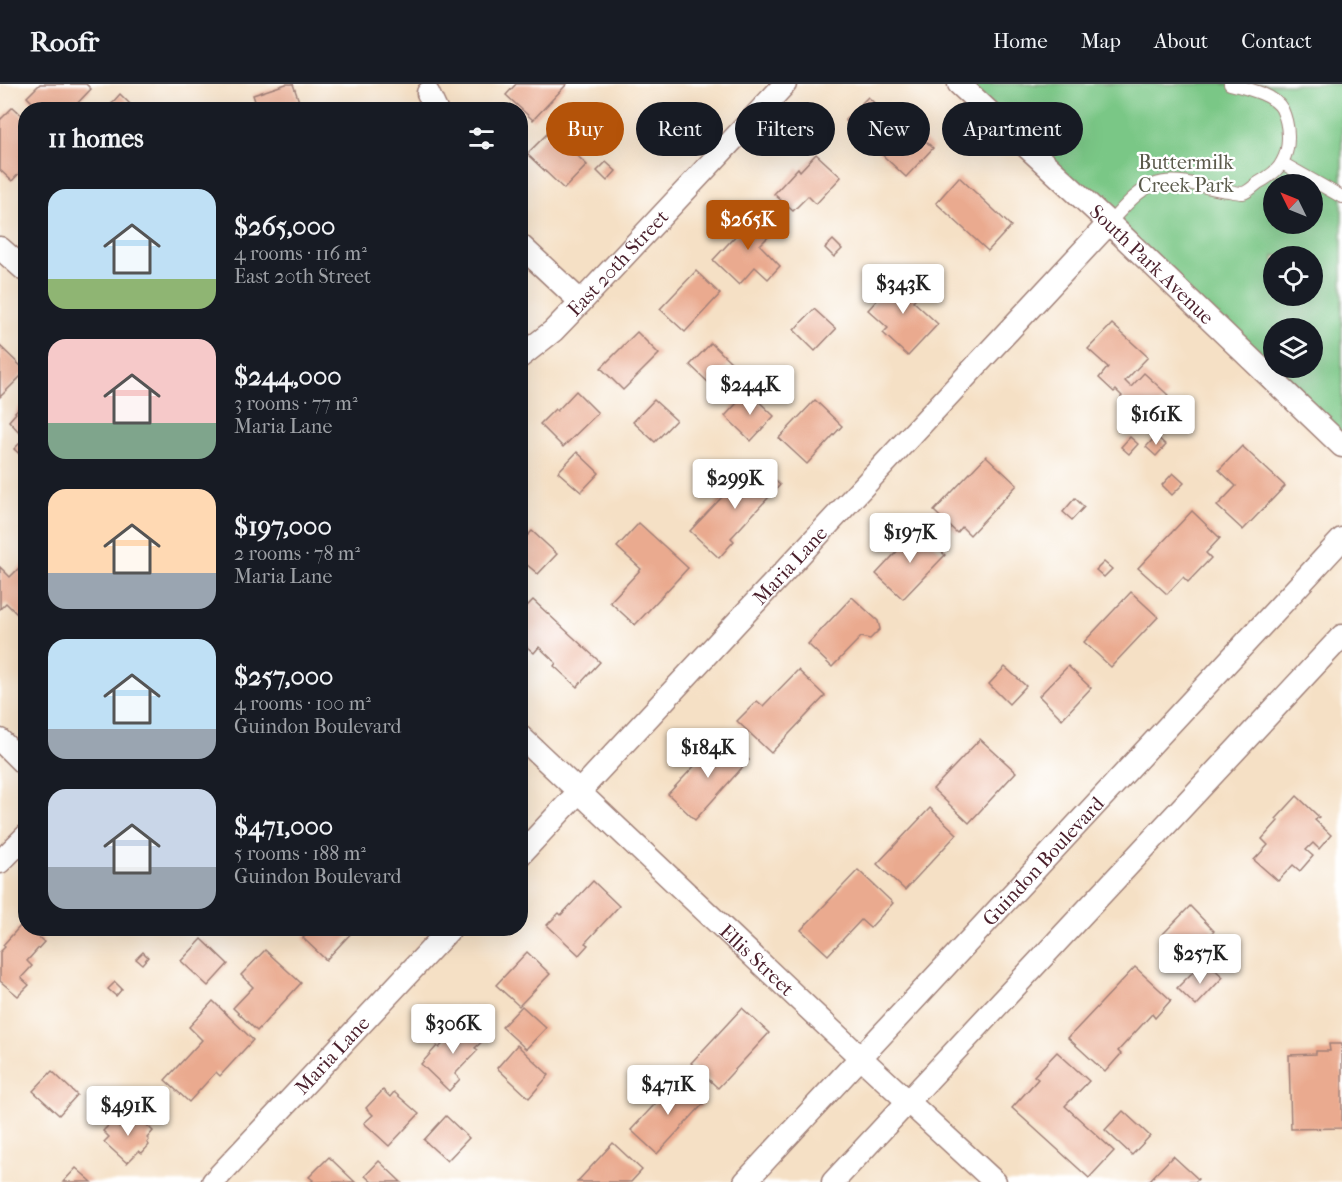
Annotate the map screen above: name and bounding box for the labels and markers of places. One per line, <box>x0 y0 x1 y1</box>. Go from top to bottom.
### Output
pin: $265K <box>706 200 790 251</box>
pin: $343K <box>861 264 945 315</box>
pin: $244K <box>708 365 792 416</box>
pin: $161K <box>1114 395 1198 446</box>
pin: $299K <box>693 459 777 510</box>
pin: $197K <box>868 513 952 564</box>
pin: $184K <box>666 728 750 779</box>
pin: $257K <box>1158 934 1242 985</box>
pin: $306K <box>411 1004 495 1055</box>
pin: $471K <box>626 1065 710 1116</box>
pin: $491K <box>86 1086 170 1137</box>

